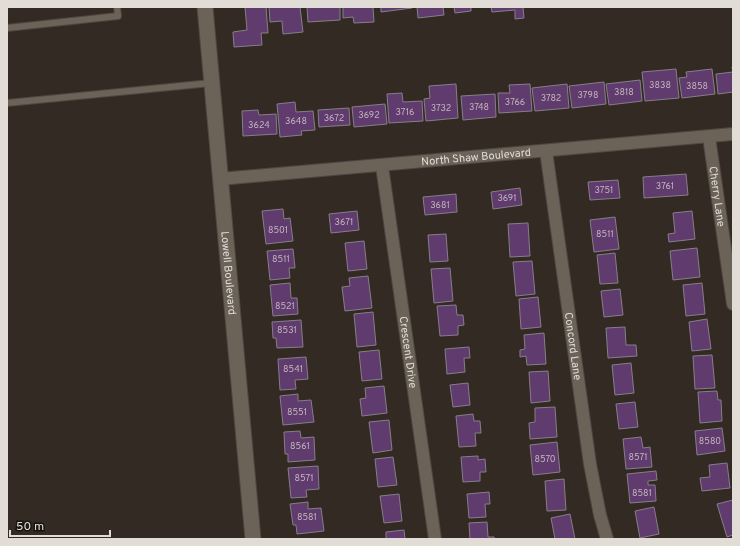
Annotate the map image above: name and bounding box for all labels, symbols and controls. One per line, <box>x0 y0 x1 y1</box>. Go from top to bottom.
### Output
house number: 3838 <box>649 80 671 91</box>
house number: 3858 <box>686 81 708 92</box>
house number: 3818 <box>614 87 634 98</box>
house number: 3798 <box>578 90 598 101</box>
house number: 3782 <box>541 93 561 104</box>
house number: 3766 <box>505 97 525 108</box>
house number: 3748 <box>469 102 489 113</box>
house number: 3732 <box>431 103 451 114</box>
house number: 3716 <box>396 107 414 118</box>
house number: 3692 <box>358 110 380 121</box>
house number: 3672 <box>324 113 344 124</box>
house number: 3648 <box>285 116 307 127</box>
house number: 3624 <box>248 120 270 131</box>
street label: North Shaw Boulevard <box>421 146 531 169</box>
street label: Cherry Lane <box>705 165 728 228</box>
house number: 3761 <box>656 181 674 192</box>
house number: 3751 <box>595 185 613 196</box>
house number: 3691 <box>497 193 517 204</box>
house number: 3681 <box>430 200 450 211</box>
house number: 3671 <box>335 217 353 228</box>
house number: 8501 <box>268 225 288 236</box>
house number: 8511 <box>596 229 614 240</box>
street label: Lowell Boulevard <box>217 231 239 316</box>
house number: 8511 <box>272 254 290 265</box>
house number: 8521 <box>275 301 295 312</box>
street label: Concord Lane <box>561 311 584 381</box>
street label: Crescent Drive <box>395 315 419 389</box>
house number: 8531 <box>277 325 297 336</box>
house number: 8541 <box>283 364 303 375</box>
house number: 8551 <box>287 407 307 418</box>
house number: 8580 <box>699 436 721 447</box>
house number: 8561 <box>290 441 310 452</box>
house number: 8571 <box>628 452 648 463</box>
house number: 8570 <box>534 454 556 465</box>
house number: 8571 <box>294 473 314 484</box>
house number: 8581 <box>632 488 652 499</box>
scale bar <box>10 512 110 538</box>
house number: 8581 <box>297 512 317 523</box>
text: 50 m <box>16 519 44 535</box>

